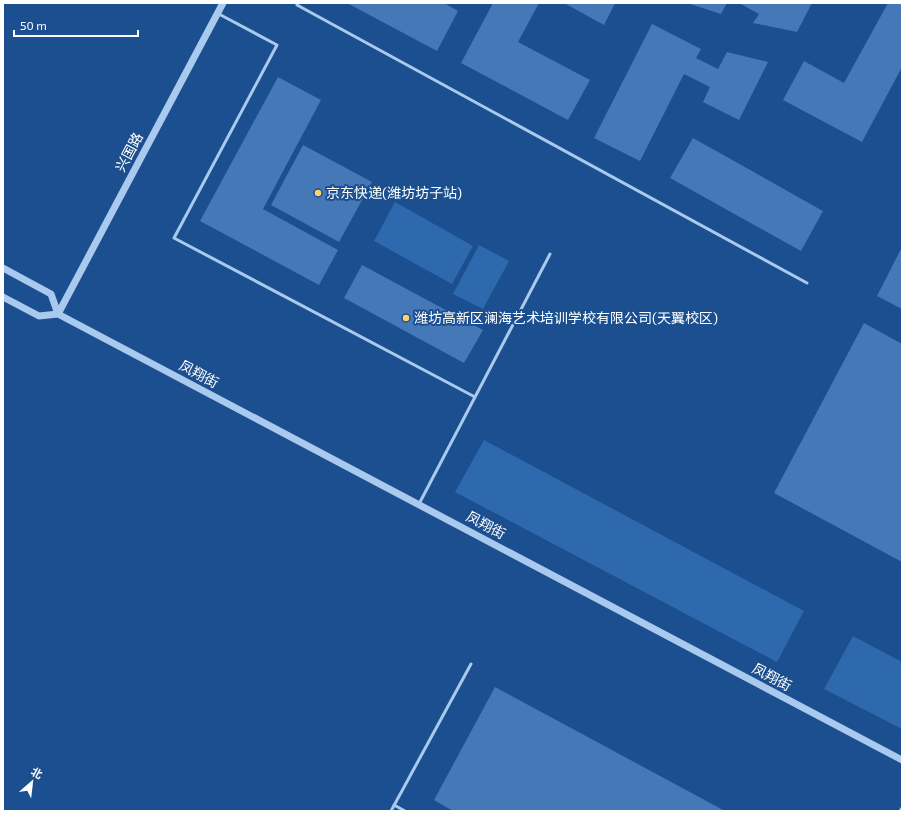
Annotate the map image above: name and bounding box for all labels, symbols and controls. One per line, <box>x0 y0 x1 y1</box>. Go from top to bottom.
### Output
scale bar <box>14 12 138 38</box>
text: 50 m <box>20 18 47 32</box>
street label: 兴国路 <box>111 129 146 174</box>
place label: 京东快递(潍坊坊子站) <box>326 184 462 201</box>
marker: 京东快递(潍坊坊子站) <box>313 188 323 198</box>
place label: 潍坊高新区澜海艺术培训学校有限公司(天翼校区) <box>414 309 718 326</box>
marker: 潍坊高新区澜海艺术培训学校有限公司(天翼校区) <box>401 313 411 323</box>
street label: 凤翔街 <box>177 356 222 391</box>
street label: 凤翔街 <box>464 507 509 542</box>
street label: 凤翔街 <box>750 659 795 694</box>
north arrow <box>12 762 52 802</box>
text: 北 <box>29 764 45 781</box>

